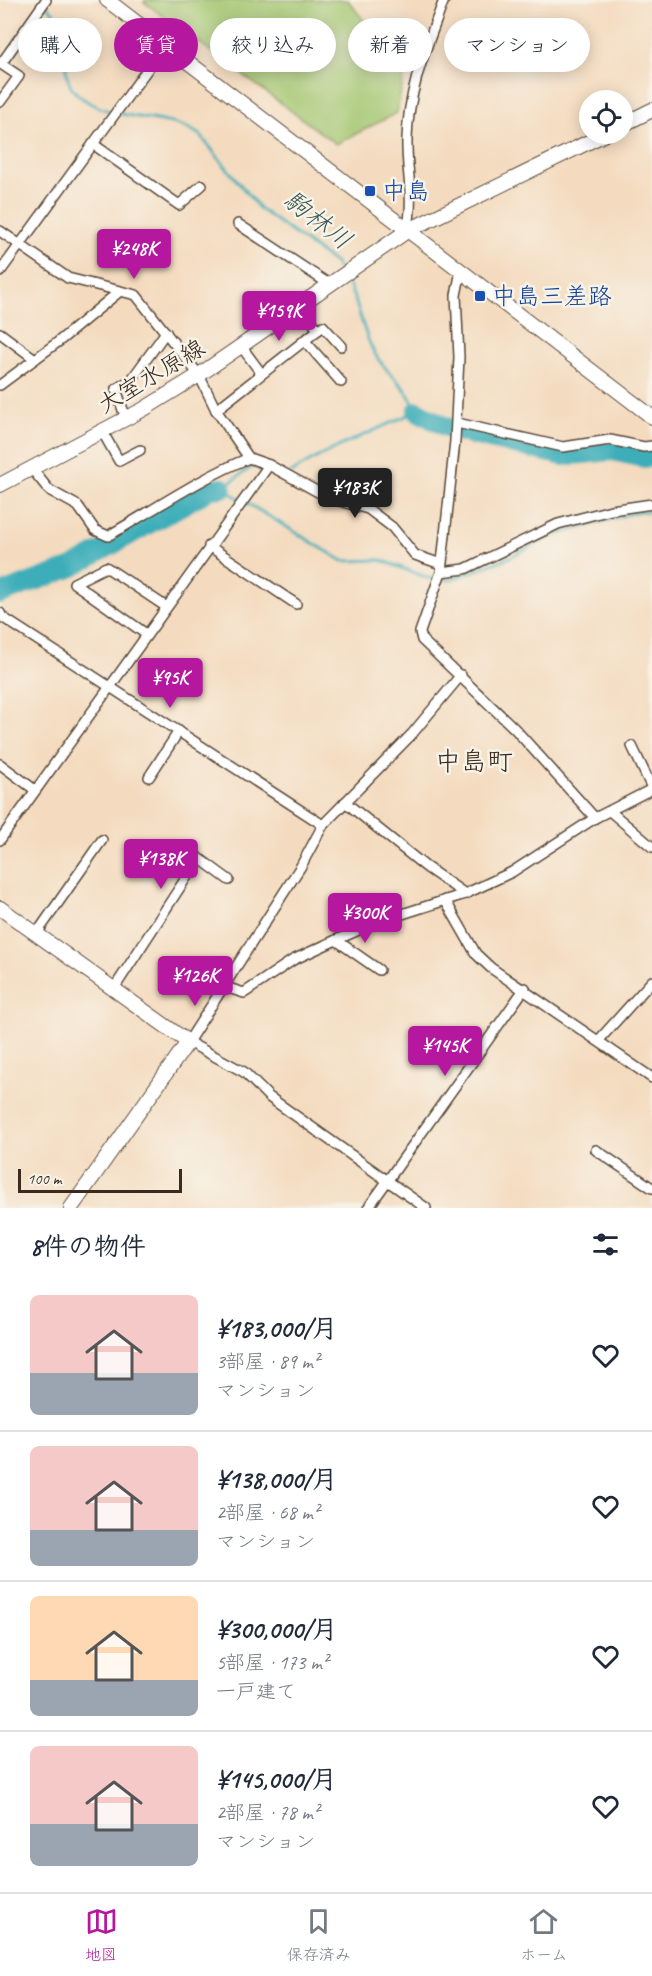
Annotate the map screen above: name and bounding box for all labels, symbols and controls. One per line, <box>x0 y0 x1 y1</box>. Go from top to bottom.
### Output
chip: 購入 <box>18 18 102 72</box>
chip: 賃貸 <box>114 18 198 72</box>
chip: 絞り込み <box>210 18 336 72</box>
chip: 新着 <box>348 18 432 72</box>
chip: マンション <box>444 18 590 72</box>
map controls <box>579 90 633 144</box>
button: locate <box>579 90 633 144</box>
place label: 中島 <box>382 176 430 206</box>
water label: 駒林川 <box>277 183 359 257</box>
marker: 中島 <box>363 184 377 198</box>
pin: ¥248K <box>92 229 176 280</box>
text: ¥248K <box>111 236 157 261</box>
place label: 中島三差路 <box>492 281 612 311</box>
marker: 中島三差路 <box>473 289 487 303</box>
pin: ¥159K <box>237 291 321 342</box>
text: ¥159K <box>256 298 302 323</box>
street label: 大室水原線 <box>92 332 210 420</box>
pin: ¥183K <box>313 468 397 519</box>
text: ¥183K <box>332 475 378 500</box>
pin: ¥95K <box>134 658 206 709</box>
text: ¥95K <box>152 665 188 690</box>
district label: 中島町 <box>435 745 513 778</box>
pin: ¥138K <box>119 839 203 890</box>
text: ¥138K <box>138 846 184 871</box>
pin: ¥300K <box>323 893 407 944</box>
text: ¥300K <box>342 900 388 925</box>
pin: ¥126K <box>153 956 237 1007</box>
text: ¥126K <box>172 963 218 988</box>
pin: ¥145K <box>403 1026 487 1077</box>
text: ¥145K <box>422 1033 468 1058</box>
scale bar <box>18 1166 182 1194</box>
text: 100 m <box>27 1169 61 1189</box>
icon: filters <box>589 1228 622 1261</box>
text: 8件の物件 <box>30 1230 146 1263</box>
text: ¥183,000/月 <box>216 1312 338 1345</box>
icon: home <box>78 1319 150 1391</box>
icon: heart <box>589 1339 622 1372</box>
text: 3部屋 · 89 m² <box>216 1349 319 1374</box>
text: マンション <box>216 1378 315 1403</box>
text: ¥138,000/月 <box>216 1463 338 1496</box>
icon: home <box>78 1470 150 1542</box>
icon: heart <box>589 1490 622 1523</box>
text: 2部屋 · 68 m² <box>216 1500 319 1525</box>
text: マンション <box>216 1529 315 1554</box>
text: ¥300,000/月 <box>216 1613 338 1646</box>
icon: home <box>78 1620 150 1692</box>
icon: heart <box>589 1640 622 1673</box>
text: 5部屋 · 173 m² <box>216 1650 328 1675</box>
text: 一戸建て <box>216 1679 296 1704</box>
text: ¥145,000/月 <box>216 1763 337 1796</box>
icon: home <box>78 1770 150 1842</box>
icon: heart <box>589 1790 622 1823</box>
text: 2部屋 · 78 m² <box>216 1800 319 1825</box>
text: マンション <box>216 1829 315 1854</box>
tab: 地図 <box>85 1905 118 1965</box>
tab: 保存済み <box>287 1905 351 1965</box>
tab: ホーム <box>520 1905 567 1965</box>

